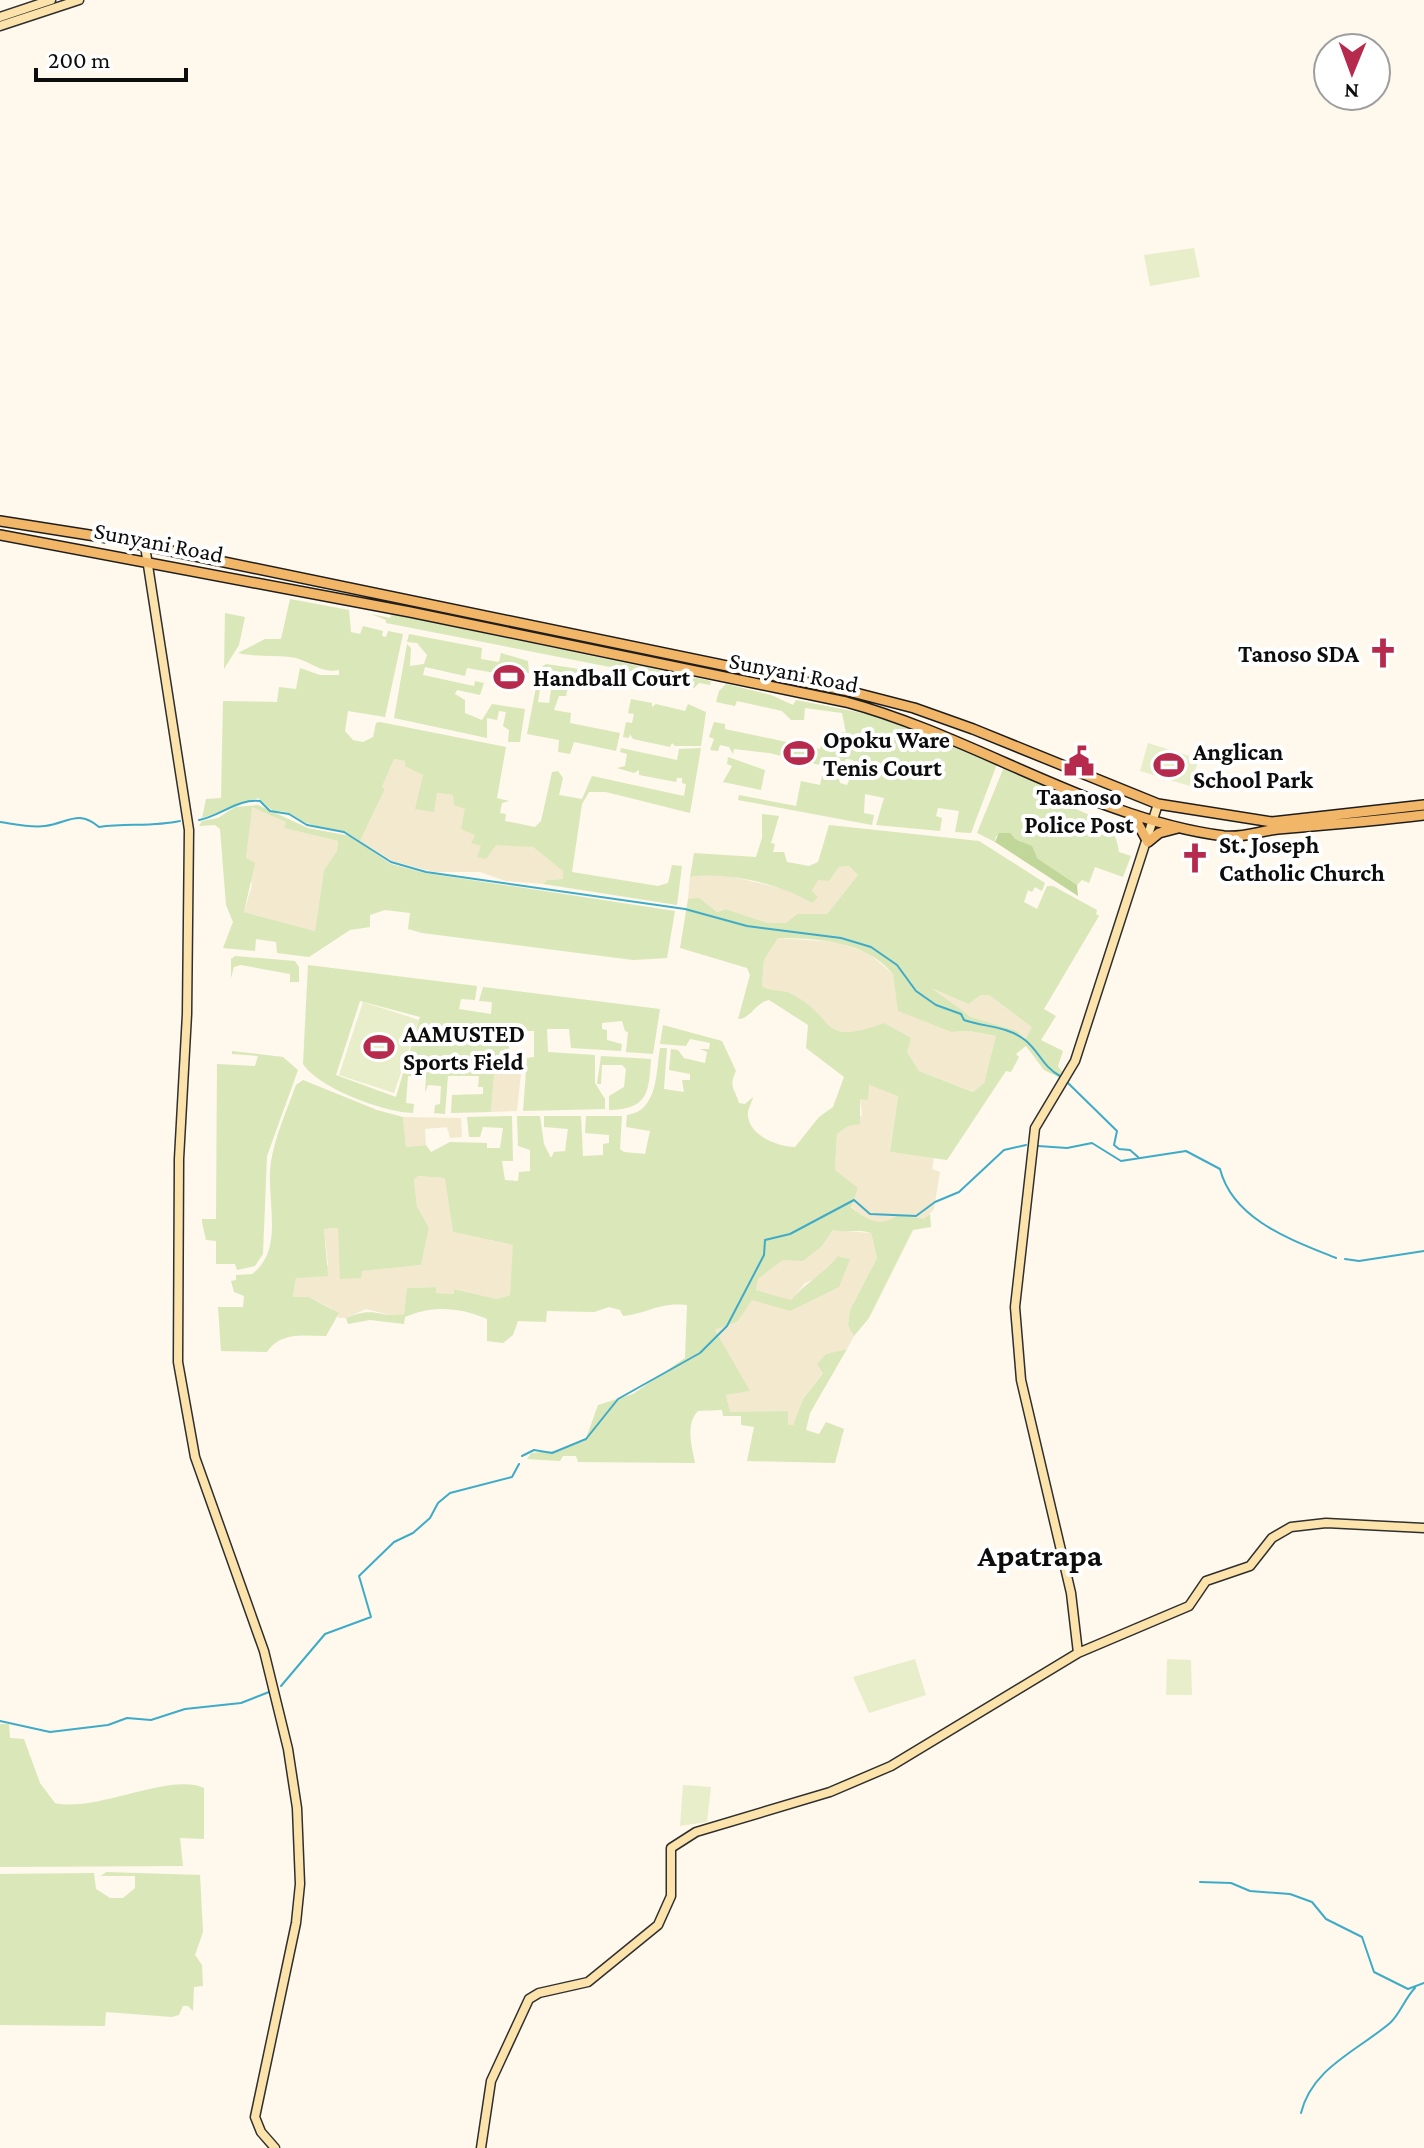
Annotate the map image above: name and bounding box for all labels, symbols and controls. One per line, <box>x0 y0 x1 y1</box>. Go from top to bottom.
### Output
scale bar <box>36 32 186 82</box>
north arrow <box>1312 32 1392 112</box>
text: 200 m <box>48 46 110 73</box>
text: N <box>1344 79 1359 104</box>
street label: Sunyani Road <box>92 516 226 568</box>
church icon: Tanoso SDA <box>1366 636 1400 670</box>
place label: Tanoso SDA <box>1238 640 1360 667</box>
street label: Sunyani Road <box>727 646 861 698</box>
sports icon: Handball Court <box>492 660 526 694</box>
place label: Handball Court <box>533 664 691 691</box>
place label: Opoku Ware Tenis Court <box>823 726 950 781</box>
sports icon: Opoku Ware Tenis Court <box>782 736 816 770</box>
place label: Anglican School Park <box>1192 738 1314 793</box>
public building icon: Taanoso Police Post <box>1062 744 1096 778</box>
sports icon: Anglican School Park <box>1152 748 1186 782</box>
place label: Taanoso Police Post <box>1024 783 1134 838</box>
place label: St. Joseph Catholic Church <box>1219 831 1385 886</box>
church icon: St. Joseph Catholic Church <box>1178 841 1212 875</box>
place label: AAMUSTED Sports Field <box>402 1020 525 1075</box>
sports icon: AAMUSTED Sports Field <box>362 1030 396 1064</box>
district label: Apatrapa <box>977 1537 1103 1573</box>

